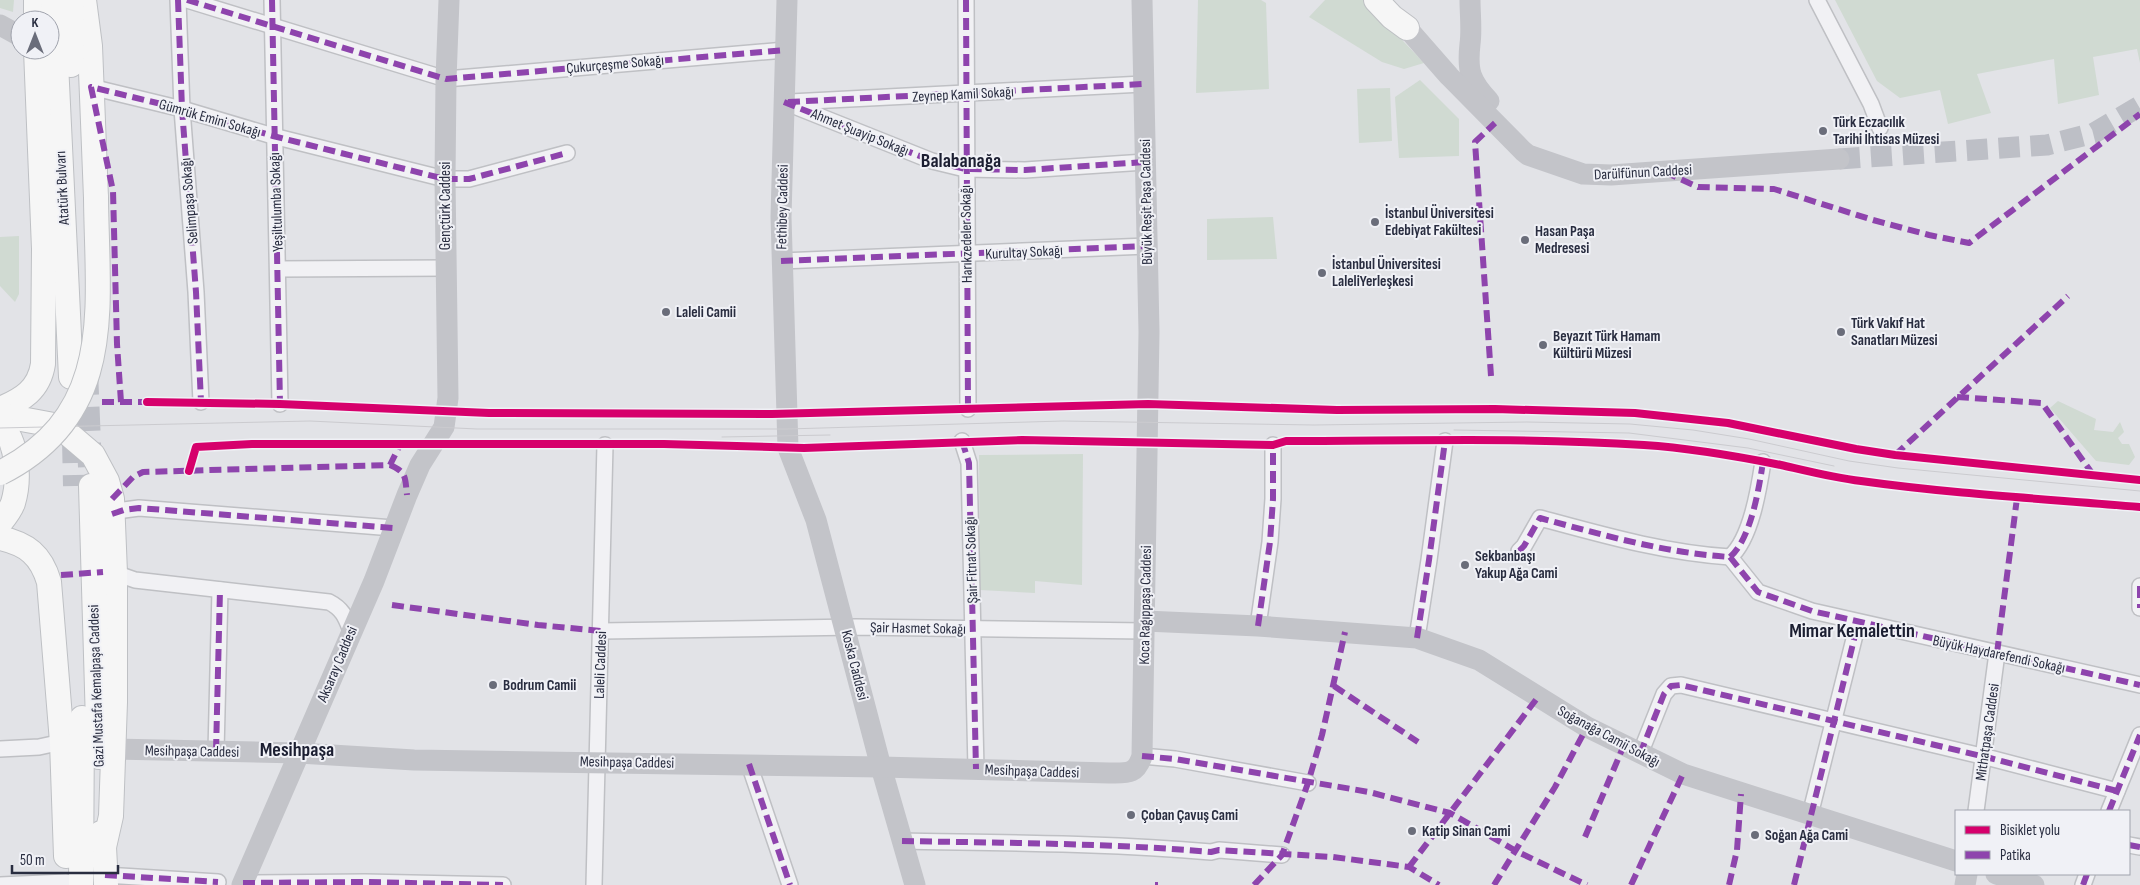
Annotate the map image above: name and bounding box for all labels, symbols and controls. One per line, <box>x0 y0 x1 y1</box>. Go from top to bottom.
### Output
north arrow <box>10 10 60 60</box>
text: K <box>32 14 39 31</box>
street label: Çukurçeşme Sokağı <box>565 51 665 78</box>
street label: Zeynep Kamil Sokağı <box>912 82 1014 107</box>
street label: Gümrük Emini Sokağı <box>157 95 263 142</box>
street label: Ahmet Şuayip Sokağı <box>807 104 912 161</box>
place label: Türk Eczacılık Tarihi İhtisas Müzesi <box>1833 113 1939 149</box>
marker: Türk Eczacılık Tarihi İhtisas Müzesi <box>1817 125 1829 137</box>
street label: Büyük Reşit Paşa Caddesi <box>1136 139 1157 265</box>
district label: Balabanağa <box>921 149 1001 173</box>
street label: Atatürk Bulvarı <box>51 150 74 227</box>
street label: Yeşiltulumba Sokağı <box>265 152 288 252</box>
street label: Selimpaşa Sokağı <box>176 157 203 245</box>
street label: Darülfünun Caddesi <box>1594 160 1693 185</box>
street label: Gençtürk Caddesi <box>436 161 455 250</box>
street label: Fethibey Caddesi <box>772 164 793 250</box>
street label: Harıkzedeler Sokağı <box>956 185 977 283</box>
place label: İstanbul Üniversitesi Edebiyat Fakültesi <box>1385 204 1494 240</box>
marker: İstanbul Üniversitesi Edebiyat Fakültesi <box>1369 216 1381 228</box>
place label: Hasan Paşa Medresesi <box>1535 222 1595 258</box>
marker: Hasan Paşa Medresesi <box>1519 234 1531 246</box>
street label: Kurultay Sokağı <box>985 241 1063 264</box>
place label: İstanbul Üniversitesi LaleliYerleşkesi <box>1332 255 1441 291</box>
marker: İstanbul Üniversitesi LaleliYerleşkesi <box>1316 267 1328 279</box>
place label: Laleli Camii <box>676 303 736 322</box>
marker: Laleli Camii <box>660 306 672 318</box>
place label: Türk Vakıf Hat Sanatları Müzesi <box>1851 314 1938 350</box>
marker: Türk Vakıf Hat Sanatları Müzesi <box>1835 326 1847 338</box>
place label: Beyazıt Türk Hamam Kültürü Müzesi <box>1553 327 1660 363</box>
marker: Beyazıt Türk Hamam Kültürü Müzesi <box>1537 339 1549 351</box>
street label: Şair Fitnat Sokağı <box>960 516 983 604</box>
street label: Koca Ragıppaşa Caddesi <box>1135 545 1156 665</box>
place label: Sekbanbaşı Yakup Ağa Cami <box>1475 547 1558 583</box>
marker: Sekbanbaşı Yakup Ağa Cami <box>1459 559 1471 571</box>
street label: Gazi Mustafa Kemalpaşa Caddesi <box>84 604 109 768</box>
street label: Şair Hasmet Sokağı <box>870 618 966 639</box>
district label: Mimar Kemalettin <box>1789 619 1915 643</box>
street label: Aksaray Caddesi <box>313 623 362 706</box>
street label: Koska Caddesi <box>837 628 872 702</box>
street label: Laleli Caddesi <box>590 631 611 699</box>
street label: Büyük Haydarefendi Sokağı <box>1931 631 2067 678</box>
place label: Bodrum Camii <box>503 676 576 695</box>
marker: Bodrum Camii <box>487 679 499 691</box>
street label: Mithatpaşa Caddesi <box>1971 682 2004 782</box>
street label: Soğanağa Camii Sokağı <box>1554 701 1663 772</box>
district label: Mesihpaşa <box>260 738 334 762</box>
street label: Mesihpaşa Caddesi <box>145 741 240 762</box>
street label: Mesihpaşa Caddesi <box>580 752 675 773</box>
street label: Mesihpaşa Caddesi <box>984 760 1080 783</box>
place label: Çoban Çavuş Cami <box>1141 806 1238 825</box>
marker: Çoban Çavuş Cami <box>1125 809 1137 821</box>
legend <box>1955 810 2130 875</box>
text: Bisiklet yolu <box>2000 821 2060 840</box>
place label: Katip Sinan Cami <box>1422 822 1511 841</box>
marker: Katip Sinan Cami <box>1406 825 1418 837</box>
place label: Soğan Ağa Cami <box>1765 826 1848 845</box>
marker: Soğan Ağa Cami <box>1749 829 1761 841</box>
scale bar <box>12 842 119 874</box>
text: Patika <box>2000 846 2031 865</box>
text: 50 m <box>20 851 45 870</box>

